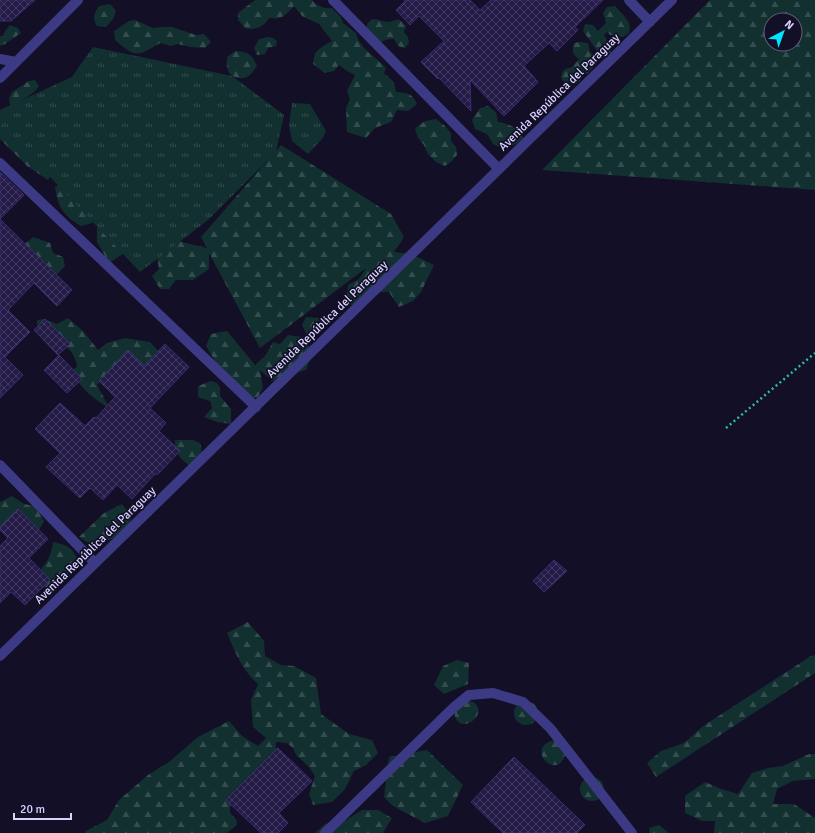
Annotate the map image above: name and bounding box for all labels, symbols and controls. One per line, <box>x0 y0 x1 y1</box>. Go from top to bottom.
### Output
north arrow <box>763 12 803 52</box>
text: N <box>782 17 796 32</box>
street label: Avenida República del Paraguay <box>496 30 623 154</box>
street label: Avenida República del Paraguay <box>264 257 391 381</box>
street label: Avenida República del Paraguay <box>32 483 159 607</box>
scale bar <box>14 795 71 821</box>
text: 20 m <box>20 802 45 817</box>

